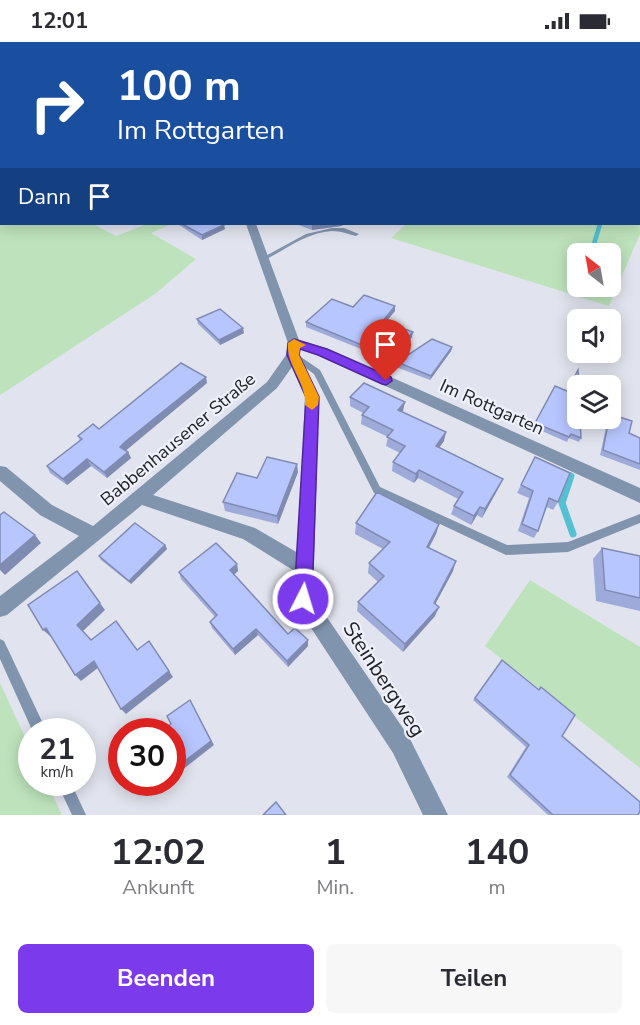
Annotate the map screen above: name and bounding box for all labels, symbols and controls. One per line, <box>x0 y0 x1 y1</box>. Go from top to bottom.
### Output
text: 12:01 <box>30 6 88 36</box>
text: 100 m <box>117 58 241 115</box>
icon: right <box>18 66 96 144</box>
text: Im Rottgarten <box>117 112 285 149</box>
icon: arrive <box>83 180 116 213</box>
text: Dann <box>18 182 71 212</box>
north arrow <box>567 243 621 297</box>
map controls <box>567 243 621 429</box>
button: sound <box>567 309 621 363</box>
pin <box>360 319 411 381</box>
icon: arrive <box>369 328 402 361</box>
street label: Babbenhausener Straße <box>95 367 261 511</box>
street label: Im Rottgarten <box>436 373 548 441</box>
button: layers <box>567 375 621 429</box>
position arrow <box>271 567 335 631</box>
street label: Steinbergweg <box>336 616 432 742</box>
speed limit sign: 30 <box>108 718 186 796</box>
text: 21 <box>39 729 75 770</box>
text: km/h <box>40 762 74 782</box>
text: 12:02 <box>111 828 206 877</box>
text: 1 <box>324 828 346 877</box>
text: 140 <box>465 828 529 877</box>
text: Ankunft <box>122 874 194 901</box>
text: Min. <box>316 874 354 901</box>
text: m <box>488 874 506 901</box>
button: Beenden <box>18 944 314 1013</box>
button: Teilen <box>326 944 622 1013</box>

